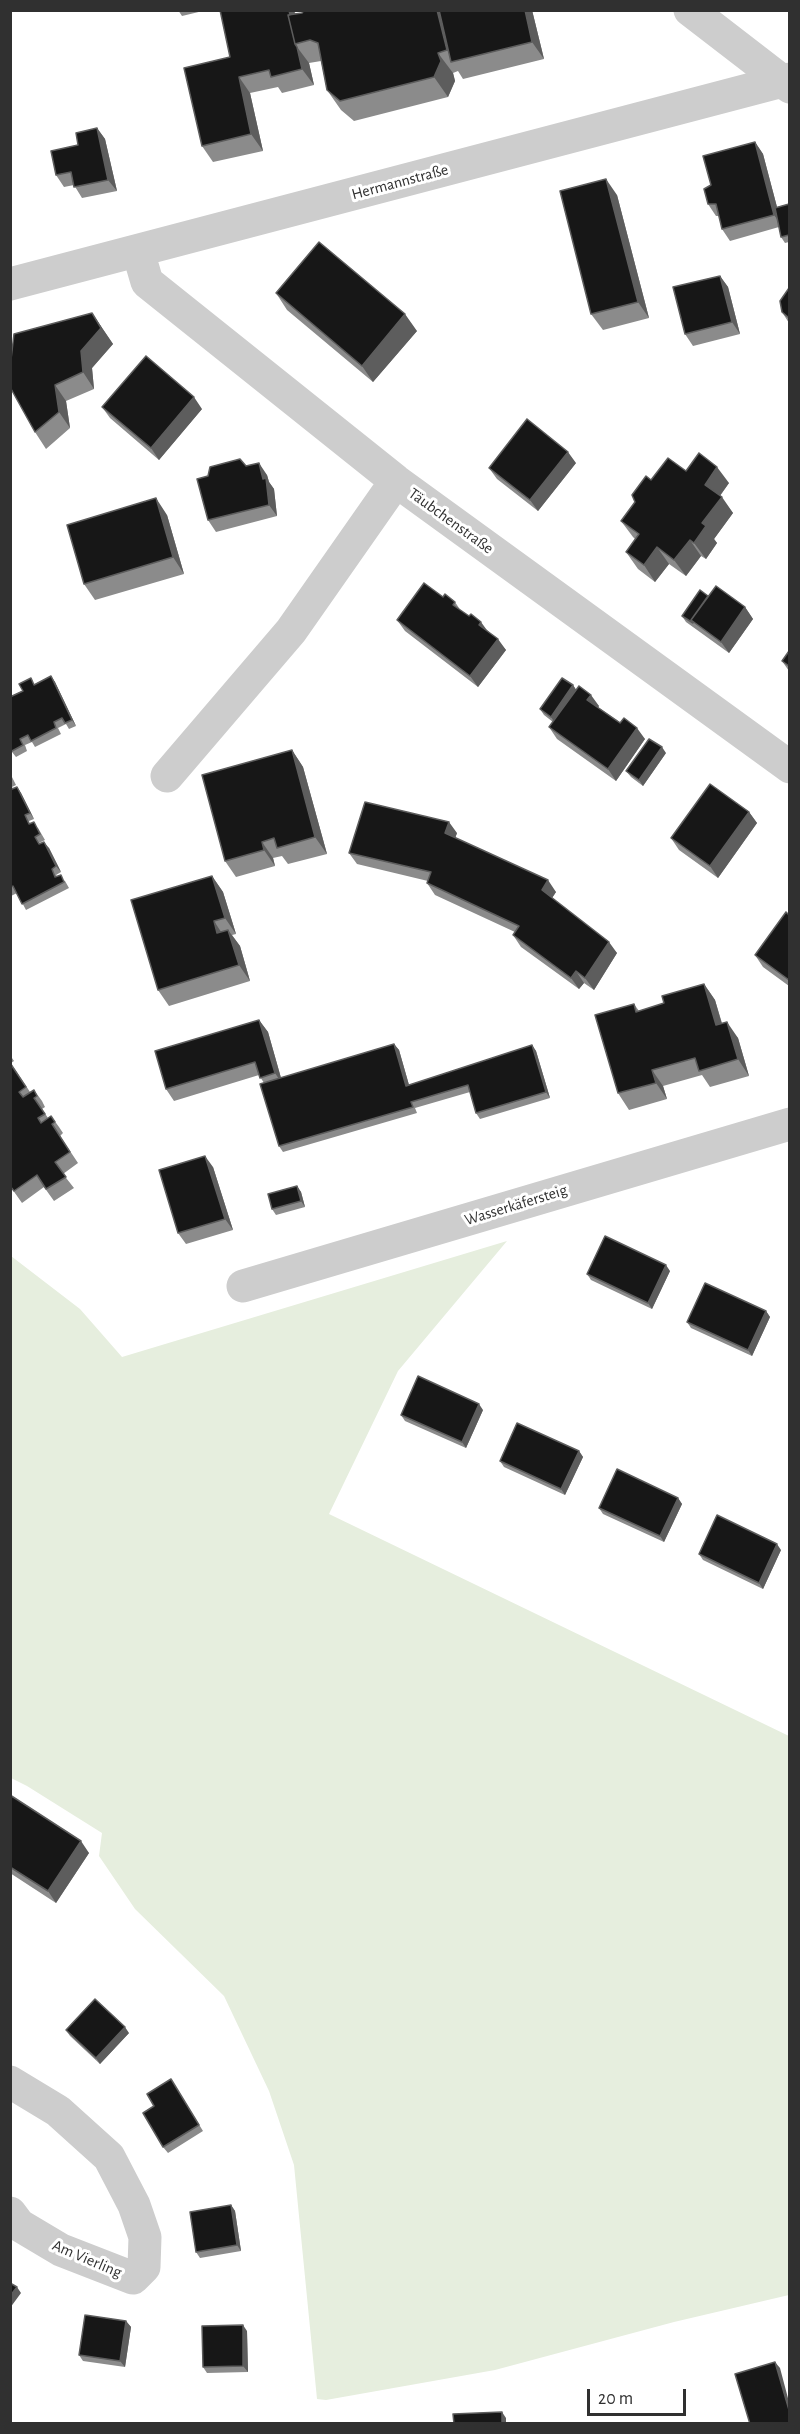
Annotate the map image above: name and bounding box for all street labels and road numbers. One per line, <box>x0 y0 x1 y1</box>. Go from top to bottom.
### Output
street label: Hermannstraße <box>350 160 450 204</box>
street label: Täubchenstraße <box>405 484 497 558</box>
street label: Wasserkäfersteig <box>462 1180 570 1230</box>
street label: Am Vierling <box>49 2236 125 2282</box>

